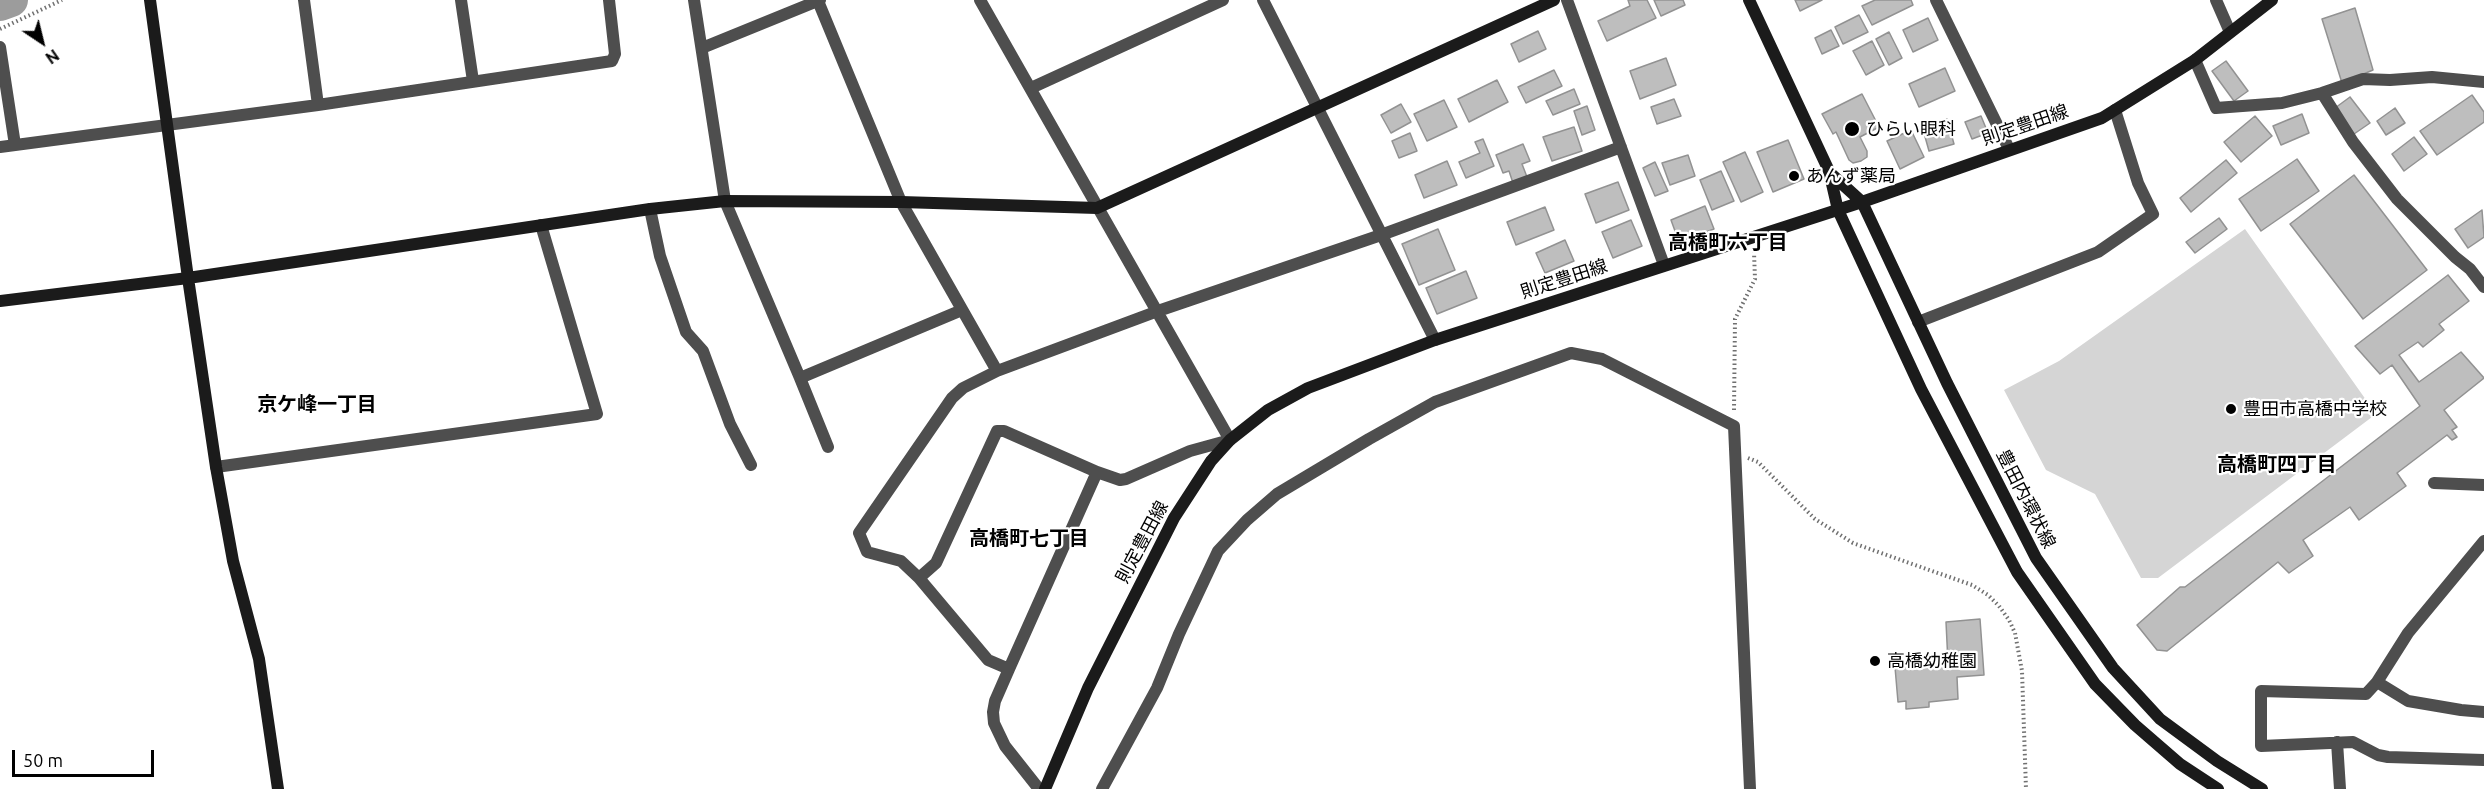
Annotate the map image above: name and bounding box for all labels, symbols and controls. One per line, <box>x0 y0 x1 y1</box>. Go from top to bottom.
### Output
north arrow <box>12 12 72 72</box>
text: N <box>42 46 62 68</box>
street label: 則定豊田線 <box>1979 100 2071 150</box>
place label: ひらい眼科 <box>1866 118 1956 140</box>
marker: ひらい眼科 <box>1843 120 1861 138</box>
place label: あんず薬局 <box>1806 165 1896 187</box>
marker: あんず薬局 <box>1787 169 1801 183</box>
district label: 高橋町六丁目 <box>1668 230 1788 254</box>
street label: 則定豊田線 <box>1518 255 1610 303</box>
district label: 京ケ峰一丁目 <box>257 392 377 416</box>
place label: 豊田市高橋中学校 <box>2243 398 2387 420</box>
marker: 豊田市高橋中学校 <box>2224 402 2238 416</box>
street label: 豊田内環状線 <box>1992 446 2060 552</box>
district label: 高橋町四丁目 <box>2217 452 2337 476</box>
street label: 則定豊田線 <box>1111 497 1173 587</box>
district label: 高橋町七丁目 <box>969 526 1089 550</box>
place label: 高橋幼稚園 <box>1887 650 1977 672</box>
marker: 高橋幼稚園 <box>1868 654 1882 668</box>
scale bar <box>15 738 158 776</box>
text: 50 m <box>23 750 63 770</box>

